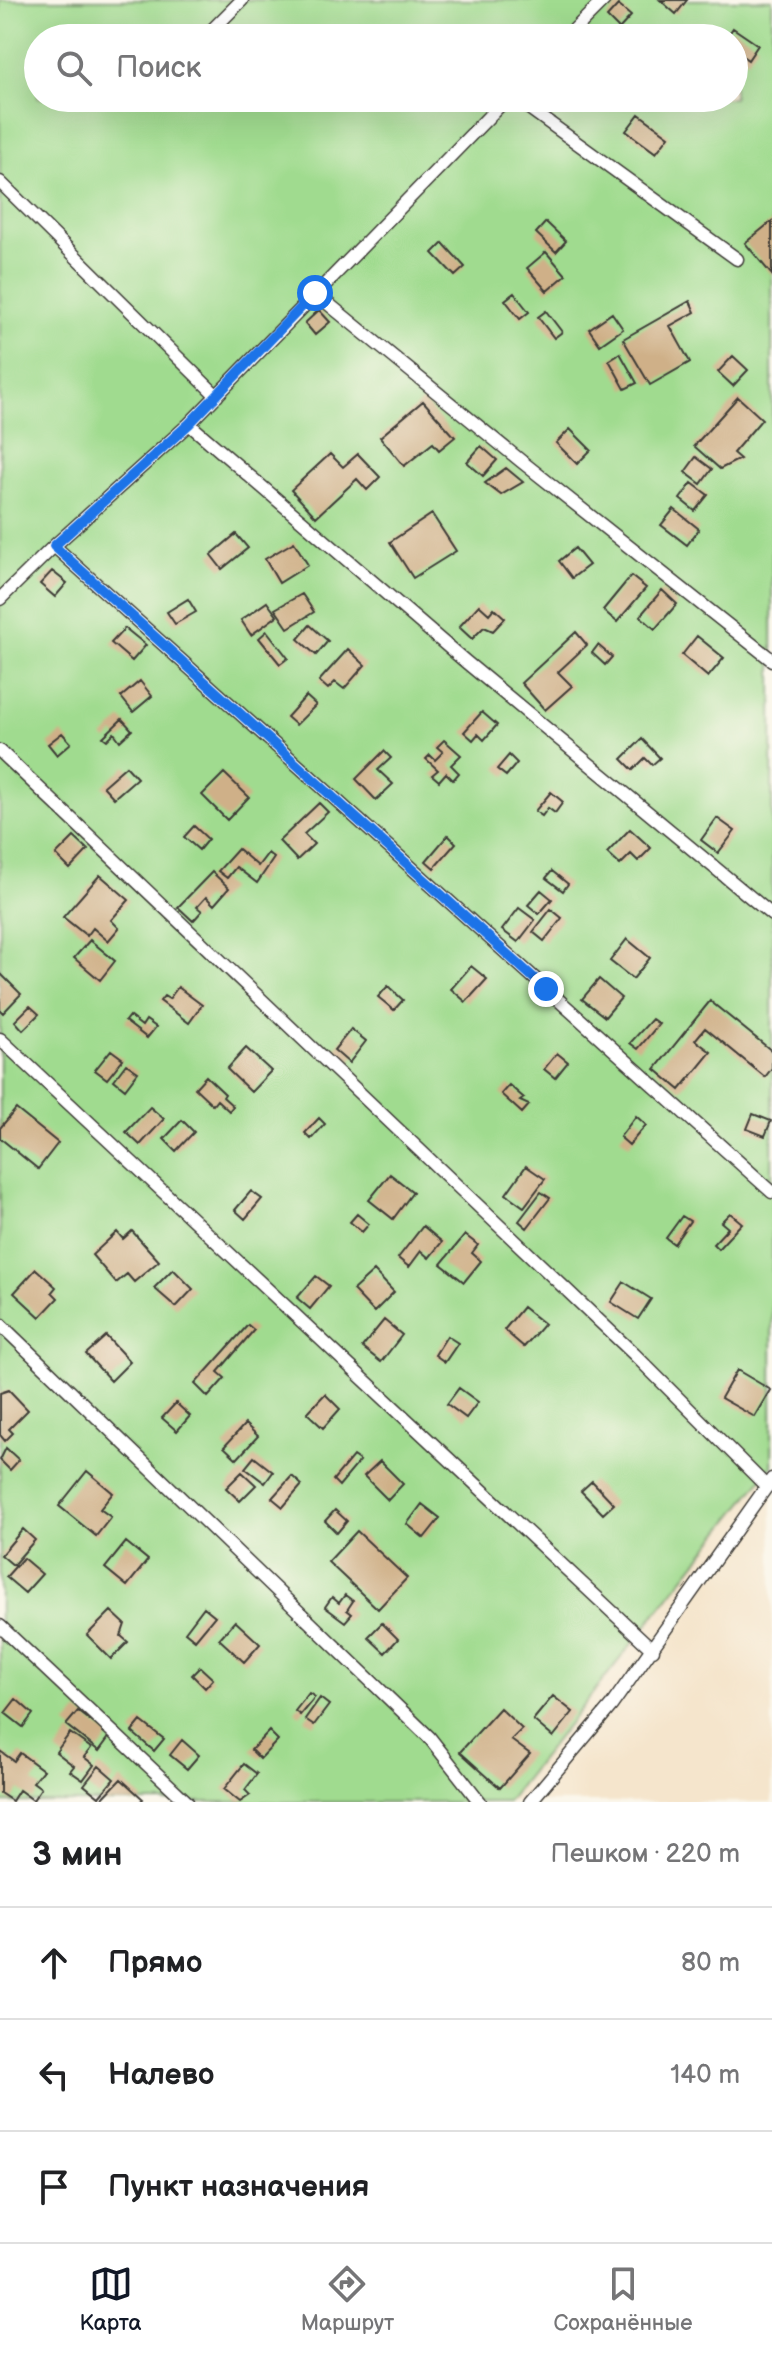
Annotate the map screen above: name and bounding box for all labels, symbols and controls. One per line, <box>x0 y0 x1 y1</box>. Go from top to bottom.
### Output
search box <box>24 24 748 112</box>
icon: search <box>52 46 96 90</box>
text: Поиск <box>116 50 202 86</box>
route start <box>297 275 333 311</box>
route end <box>528 971 564 1007</box>
text: 3 мин <box>32 1834 123 1875</box>
text: Пешком · 220 m <box>550 1839 740 1870</box>
icon: ahead <box>32 1941 76 1985</box>
text: Прямо <box>108 1945 202 1981</box>
text: 80 m <box>681 1948 740 1979</box>
icon: left <box>32 2053 76 2097</box>
text: Налево <box>108 2057 214 2093</box>
text: 140 m <box>670 2060 740 2091</box>
icon: arrive <box>32 2165 76 2209</box>
text: Пункт назначения <box>108 2169 369 2205</box>
tab: Карта <box>80 2262 142 2337</box>
tab: Маршрут <box>301 2262 394 2337</box>
tab: Сохранённые <box>553 2262 692 2337</box>

